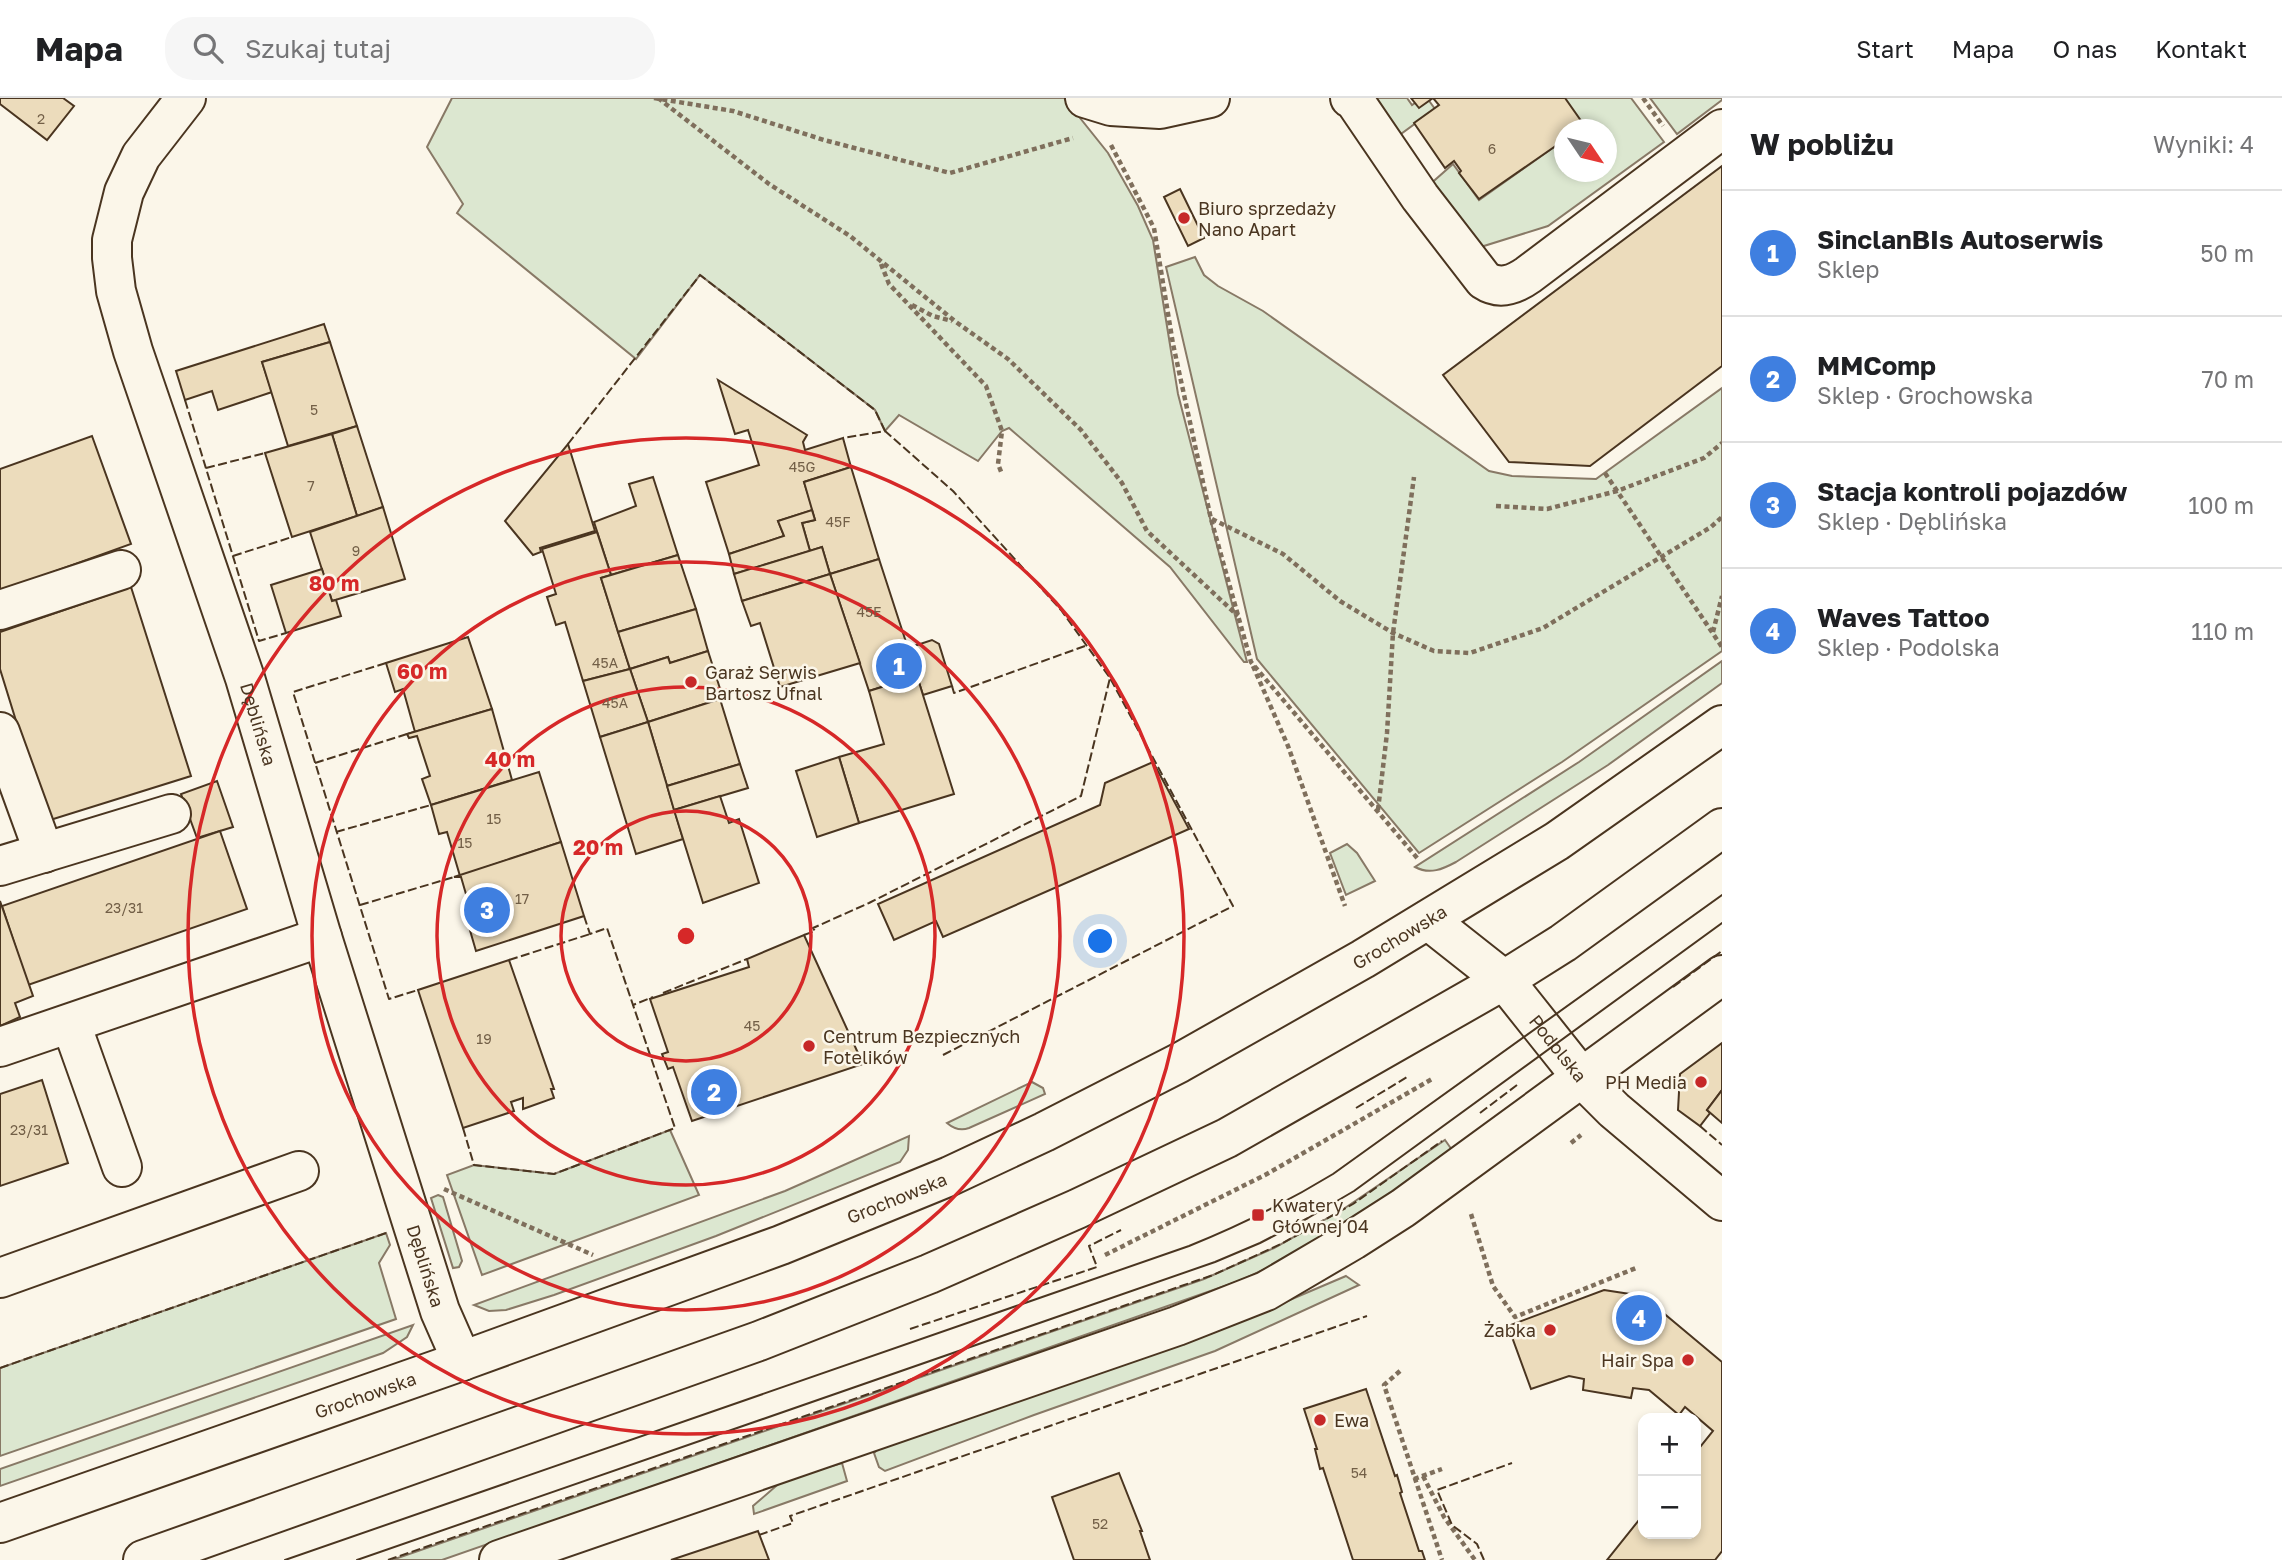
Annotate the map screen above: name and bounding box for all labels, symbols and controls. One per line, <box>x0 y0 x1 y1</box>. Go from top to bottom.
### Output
search box <box>165 17 655 80</box>
text: Mapa <box>35 29 123 68</box>
icon: search <box>189 29 227 67</box>
text: Szukaj tutaj <box>245 33 391 64</box>
text: Start <box>1856 34 1914 63</box>
text: Mapa <box>1952 34 2014 63</box>
text: O nas <box>2052 34 2117 63</box>
text: Kontakt <box>2155 34 2247 63</box>
house number: 2 <box>37 110 45 127</box>
north arrow <box>1554 119 1617 182</box>
text: W pobliżu <box>1750 126 1894 162</box>
text: Wyniki: 4 <box>2153 130 2254 158</box>
house number: 6 <box>1488 140 1496 157</box>
place label: Biuro sprzedaży Nano Apart <box>1198 197 1336 240</box>
marker: Biuro sprzedaży Nano Apart <box>1176 210 1192 226</box>
text: SinclanBIs Autoserwis <box>1817 224 2103 255</box>
text: 1 <box>1767 239 1779 267</box>
text: 50 m <box>2200 239 2254 267</box>
text: Sklep <box>1817 255 1879 283</box>
text: MMComp <box>1817 350 1936 381</box>
text: 2 <box>1766 365 1780 393</box>
text: 70 m <box>2201 365 2254 393</box>
text: Sklep · Grochowska <box>1817 381 2033 409</box>
house number: 5 <box>310 401 318 418</box>
house number: 45G <box>789 458 815 475</box>
text: Stacja kontroli pojazdów <box>1817 476 2127 507</box>
house number: 7 <box>307 477 315 494</box>
text: 3 <box>1766 491 1780 519</box>
text: 100 m <box>2188 491 2254 519</box>
text: Sklep · Dęblińska <box>1817 507 2007 535</box>
house number: 45F <box>826 513 851 530</box>
house number: 9 <box>352 542 360 559</box>
text: 80 m <box>309 570 359 596</box>
text: Waves Tattoo <box>1817 602 1990 633</box>
house number: 45E <box>856 603 882 620</box>
text: 4 <box>1766 617 1780 645</box>
text: 110 m <box>2191 617 2254 645</box>
text: Sklep · Podolska <box>1817 633 2000 661</box>
pin: 1 <box>876 640 922 692</box>
house number: 45A <box>592 654 619 671</box>
text: 60 m <box>397 658 447 684</box>
place label: Garaż Serwis Bartosz Ufnal <box>705 661 823 704</box>
marker: Garaż Serwis Bartosz Ufnal <box>683 674 699 690</box>
street label: Dęblińska <box>236 680 281 768</box>
house number: 45A <box>602 694 629 711</box>
text: 40 m <box>485 746 535 772</box>
house number: 15 <box>487 810 501 827</box>
house number: 15 <box>458 834 472 851</box>
text: 20 m <box>573 834 623 860</box>
pin: 3 <box>464 884 510 936</box>
house number: 17 <box>515 890 529 907</box>
house number: 23/31 <box>105 899 143 916</box>
street label: Grochowska <box>1349 900 1451 974</box>
centre of rings <box>674 924 698 948</box>
your location <box>1083 924 1117 958</box>
street label: Podolska <box>1525 1010 1592 1086</box>
house number: 45 <box>744 1017 760 1034</box>
place label: Centrum Bezpiecznych Fotelików <box>823 1025 1020 1068</box>
house number: 19 <box>476 1030 492 1047</box>
marker: Centrum Bezpiecznych Fotelików <box>801 1038 817 1054</box>
pin: 2 <box>691 1066 737 1118</box>
place label: PH Media <box>1605 1071 1687 1093</box>
marker: PH Media <box>1693 1074 1709 1090</box>
house number: 23/31 <box>10 1121 48 1138</box>
street label: Grochowska <box>843 1168 950 1228</box>
place label: Kwatery Głównej 04 <box>1272 1194 1369 1237</box>
marker: Kwatery Głównej 04 <box>1250 1207 1266 1223</box>
street label: Dęblińska <box>402 1222 449 1310</box>
pin: 4 <box>1616 1292 1662 1344</box>
place label: Żabka <box>1484 1319 1536 1341</box>
marker: Żabka <box>1542 1322 1558 1338</box>
place label: Hair Spa <box>1601 1349 1674 1371</box>
marker: Hair Spa <box>1680 1352 1696 1368</box>
street label: Grochowska <box>311 1367 419 1423</box>
place label: Ewa <box>1334 1409 1369 1431</box>
marker: Ewa <box>1312 1412 1328 1428</box>
map controls <box>1638 1413 1701 1539</box>
button: + <box>1638 1413 1701 1476</box>
house number: 54 <box>1351 1464 1367 1481</box>
button: − <box>1638 1476 1701 1539</box>
house number: 52 <box>1092 1515 1108 1532</box>

